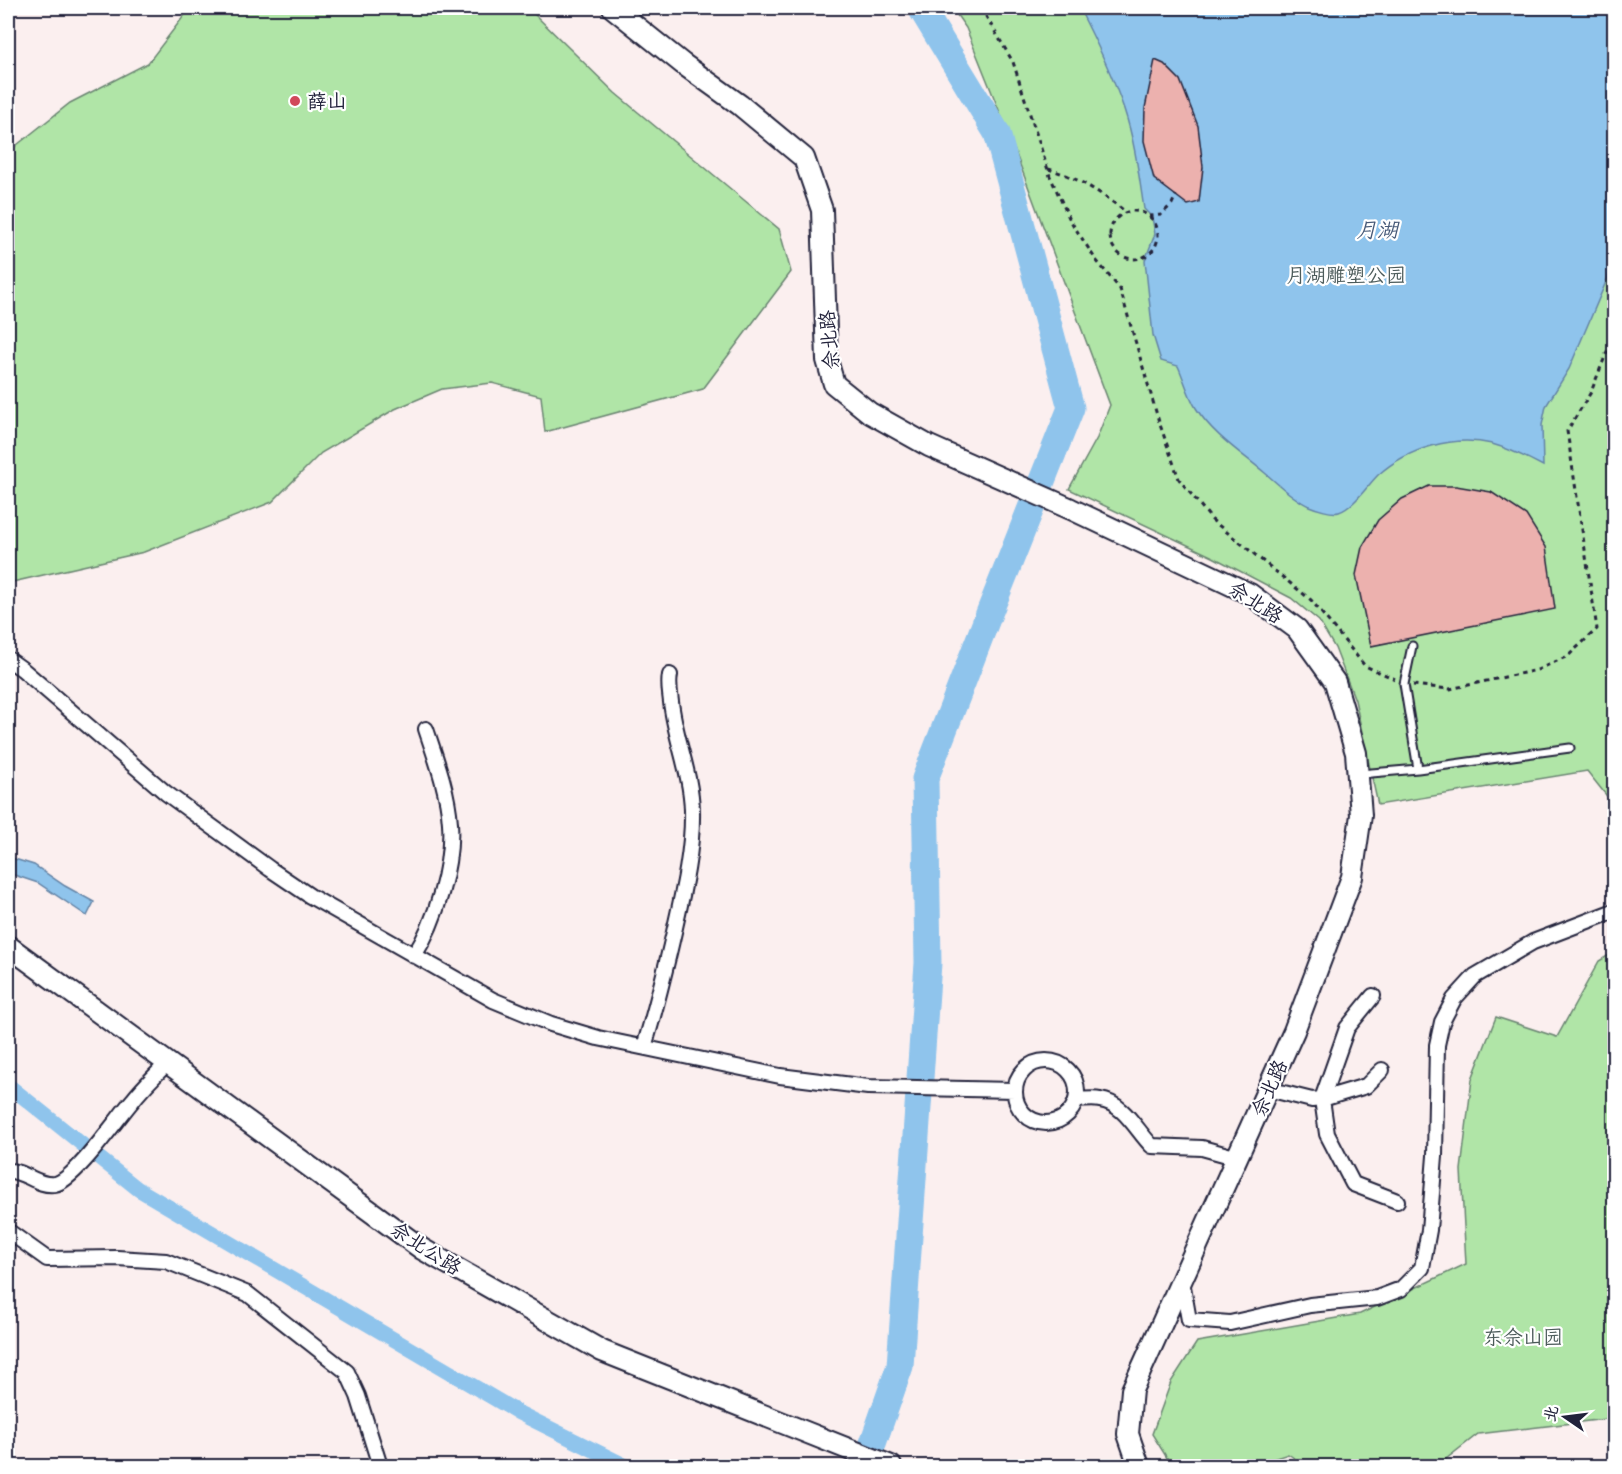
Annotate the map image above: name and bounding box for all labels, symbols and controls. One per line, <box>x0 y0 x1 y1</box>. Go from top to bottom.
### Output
place label: 薛山 <box>307 89 347 113</box>
marker: 薛山 <box>288 94 302 108</box>
water label: 月湖 <box>1356 217 1400 242</box>
park label: 月湖雕塑公园 <box>1286 263 1406 287</box>
street label: 佘北路 <box>814 308 844 371</box>
street label: 佘北路 <box>1224 576 1289 629</box>
street label: 佘北路 <box>1246 1055 1293 1120</box>
street label: 佘北公路 <box>386 1216 467 1280</box>
park label: 东佘山园 <box>1483 1325 1563 1349</box>
north arrow <box>1535 1387 1595 1447</box>
text: 北 <box>1540 1403 1562 1424</box>

